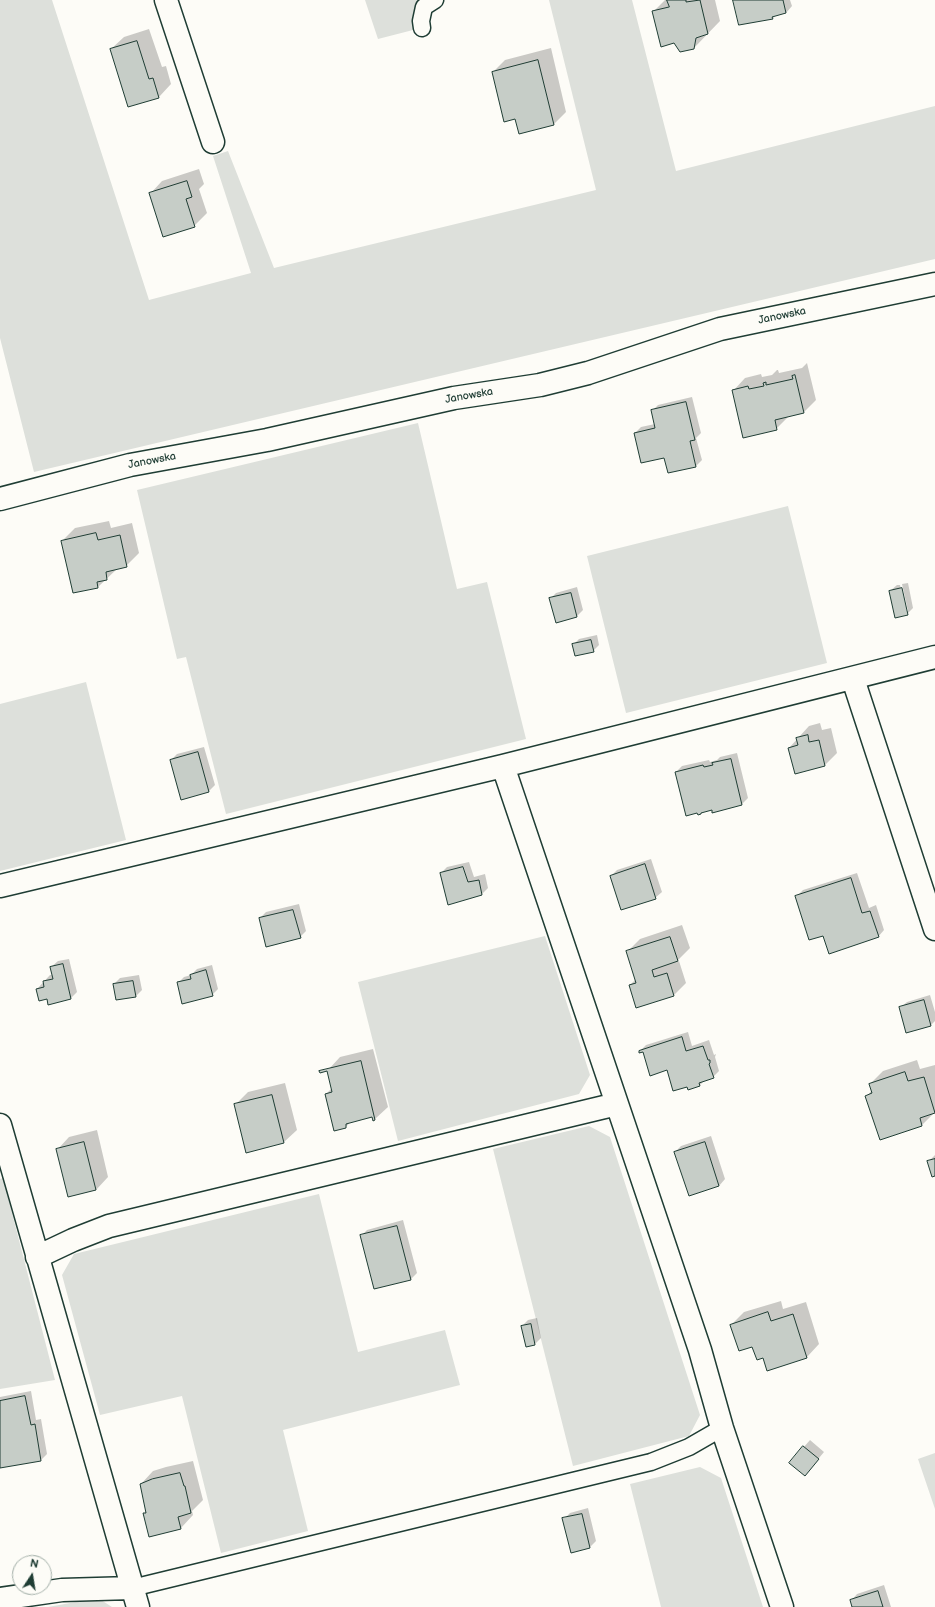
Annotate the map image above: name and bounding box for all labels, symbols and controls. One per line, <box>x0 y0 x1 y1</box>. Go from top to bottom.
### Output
street label: Janowska <box>757 305 807 327</box>
street label: Janowska <box>444 385 494 407</box>
street label: Janowska <box>127 450 177 472</box>
north arrow <box>12 1555 52 1595</box>
text: N <box>29 1557 40 1571</box>

